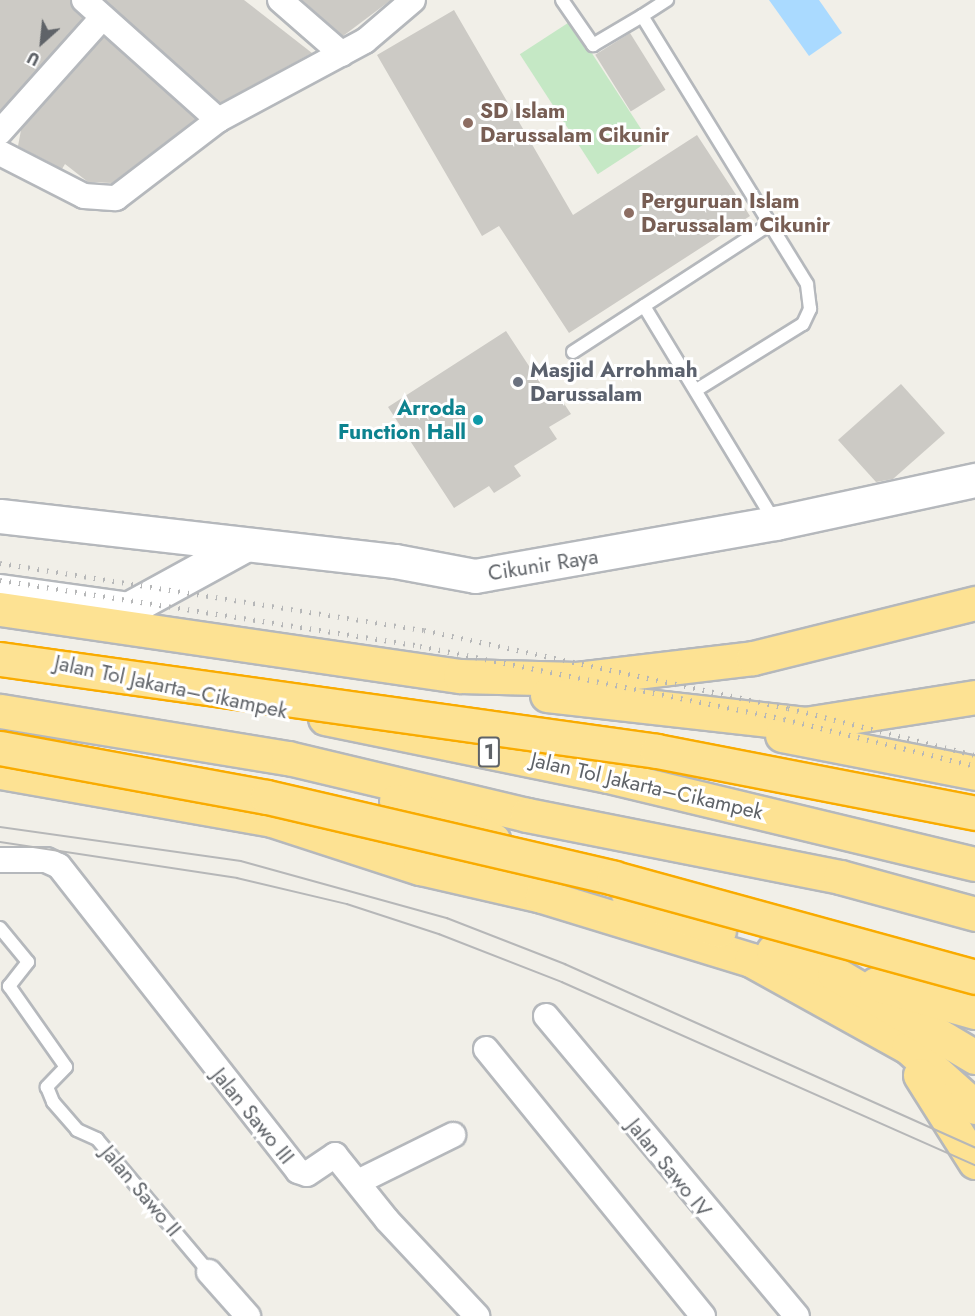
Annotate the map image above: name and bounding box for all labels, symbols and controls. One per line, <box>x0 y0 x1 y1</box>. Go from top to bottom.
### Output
north arrow <box>12 12 72 72</box>
text: U <box>23 46 44 71</box>
place label: SD Islam Darussalam Cikunir <box>480 98 669 148</box>
marker: SD Islam Darussalam Cikunir <box>461 116 475 130</box>
place label: Perguruan Islam Darussalam Cikunir <box>641 188 830 238</box>
marker: Perguruan Islam Darussalam Cikunir <box>622 206 636 220</box>
place label: Masjid Arrohmah Darussalam <box>530 357 698 407</box>
marker: Masjid Arrohmah Darussalam <box>511 375 525 389</box>
place label: Arroda Function Hall <box>338 395 466 445</box>
marker: Arroda Function Hall <box>471 413 485 427</box>
street label: Cikunir Raya <box>486 544 600 586</box>
street label: Jalan Tol Jakarta–Cikampek <box>52 650 290 724</box>
road number: 1 <box>477 735 501 769</box>
street label: Jalan Tol Jakarta–Cikampek <box>528 747 766 825</box>
street label: Jalan Sawo III <box>207 1063 299 1169</box>
street label: Jalan Sawo IV <box>622 1114 716 1222</box>
street label: Jalan Sawo II <box>96 1140 186 1242</box>

